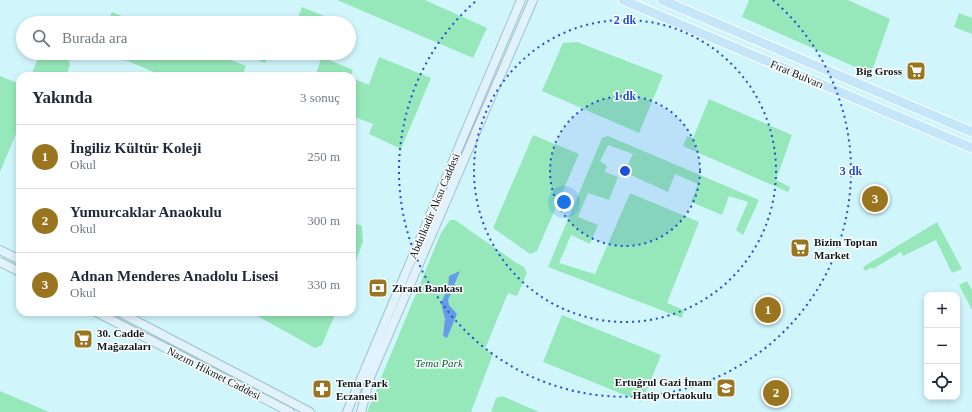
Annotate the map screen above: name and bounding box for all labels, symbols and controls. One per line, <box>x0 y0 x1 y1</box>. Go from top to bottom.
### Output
text: 2 dk <box>614 13 636 27</box>
search box <box>16 16 356 60</box>
icon: search <box>30 27 52 49</box>
text: Burada ara <box>62 30 127 46</box>
street label: Fırat Bulvarı <box>769 57 825 91</box>
supermarket icon: Big Gross <box>905 60 927 82</box>
place label: Big Gross <box>856 65 903 77</box>
text: Yakında <box>32 88 92 107</box>
text: 1 dk <box>614 89 636 103</box>
text: 3 sonuç <box>300 90 340 105</box>
text: İngiliz Kültür Koleji <box>70 140 201 156</box>
text: 1 <box>42 149 48 164</box>
text: 250 m <box>307 149 340 164</box>
street label: Abdulkadir Aksu Caddesi <box>406 151 462 261</box>
text: Okul <box>70 157 96 172</box>
centre of rings <box>618 164 632 178</box>
text: 3 dk <box>840 164 862 178</box>
pin: 3 <box>862 184 888 214</box>
your location <box>554 192 574 212</box>
text: Yumurcaklar Anaokulu <box>70 204 222 220</box>
text: 2 <box>42 213 48 228</box>
text: 300 m <box>307 213 340 228</box>
text: Okul <box>70 221 96 236</box>
place label: Bizim Toptan Market <box>814 236 877 261</box>
supermarket icon: Bizim Toptan Market <box>789 237 811 259</box>
text: Adnan Menderes Anadolu Lisesi <box>70 268 279 284</box>
text: 3 <box>42 277 48 292</box>
text: 330 m <box>307 277 340 292</box>
bank icon: Ziraat Bankası <box>367 277 389 299</box>
place label: Ziraat Bankası <box>392 282 463 294</box>
text: Okul <box>70 285 96 300</box>
map controls <box>924 292 960 400</box>
button: + <box>924 292 960 328</box>
pin: 1 <box>755 295 781 325</box>
place label: 30. Cadde Mağazaları <box>97 327 151 352</box>
supermarket icon: 30. Cadde Mağazaları <box>72 328 94 350</box>
button: − <box>924 328 960 364</box>
street label: Nazım Hikmet Caddesi <box>165 344 263 402</box>
park label: Tema Park <box>415 357 464 369</box>
button: locate <box>924 364 960 400</box>
place label: Ertuğrul Gazi İmam Hatip Ortaokulu <box>615 376 712 401</box>
place label: Tema Park Eczanesi <box>336 377 389 402</box>
school or university icon: Ertuğrul Gazi İmam Hatip Ortaokulu <box>715 377 737 399</box>
pharmacy icon: Tema Park Eczanesi <box>311 378 333 400</box>
pin: 2 <box>763 378 789 408</box>

